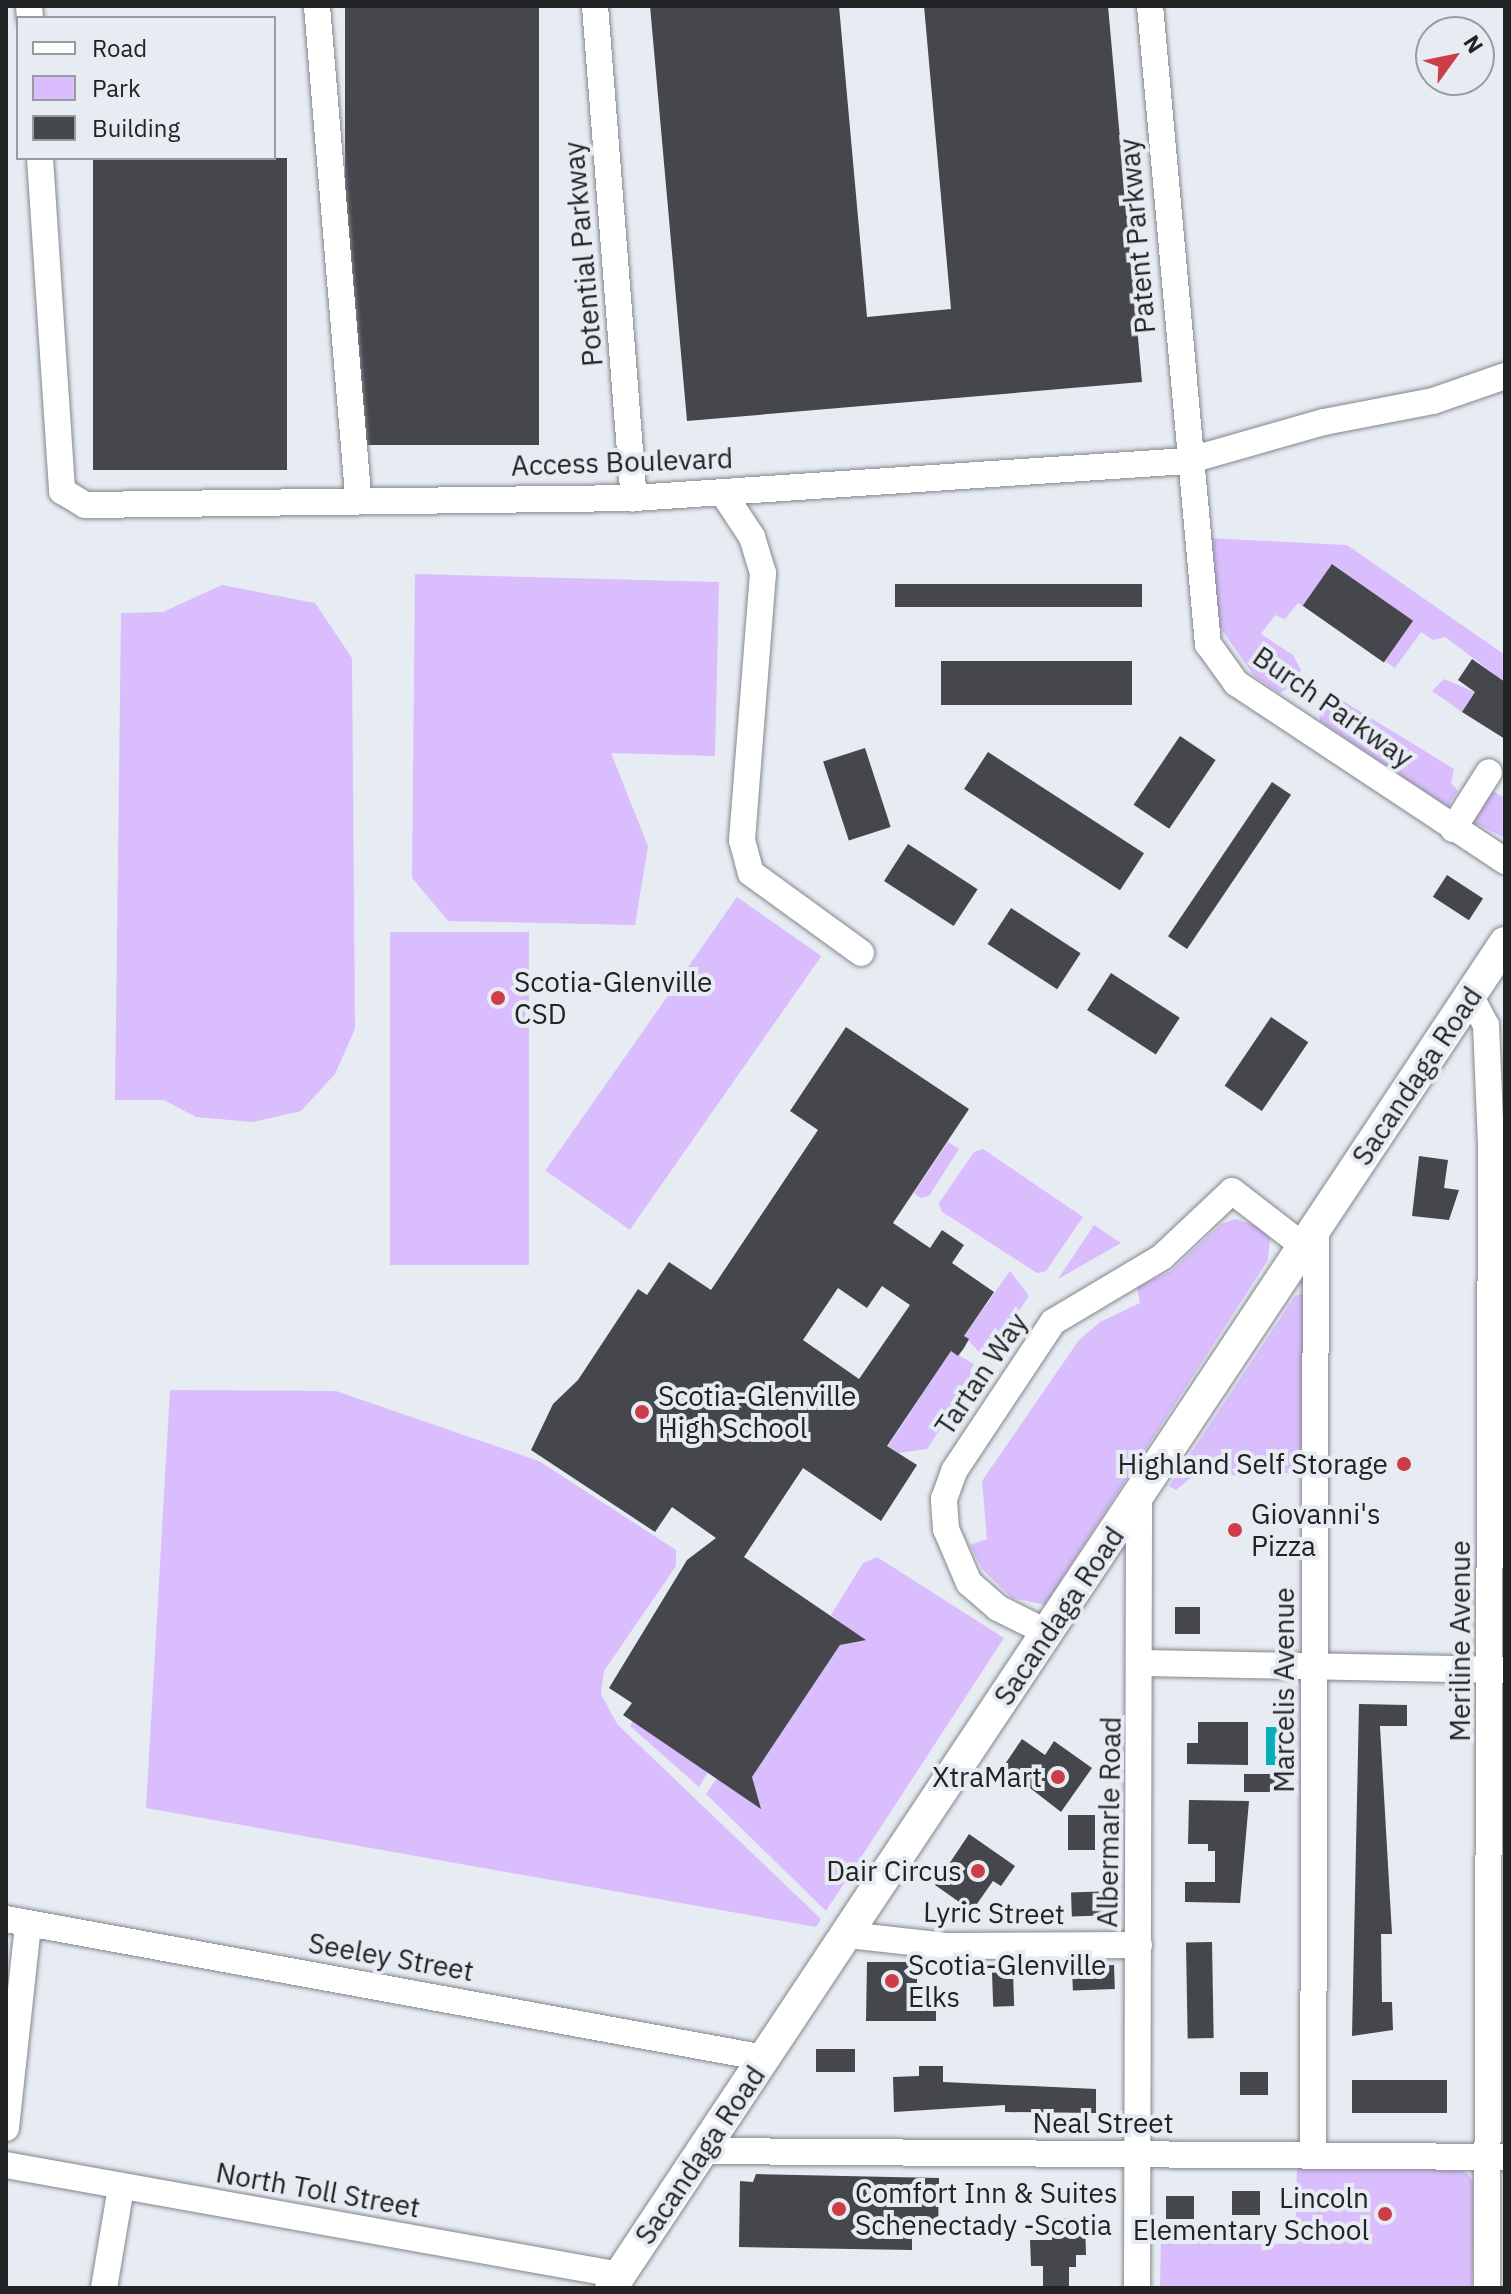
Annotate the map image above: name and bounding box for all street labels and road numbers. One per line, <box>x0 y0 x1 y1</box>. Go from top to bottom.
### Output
street label: Patent Parkway <box>1112 137 1162 335</box>
street label: Potential Parkway <box>556 140 610 368</box>
street label: Access Boulevard <box>510 441 734 483</box>
street label: Burch Parkway <box>1247 639 1419 775</box>
street label: Sacandaga Road <box>1345 980 1489 1172</box>
street label: Tartan Way <box>928 1307 1034 1441</box>
street label: Sacandaga Road <box>987 1520 1131 1712</box>
street label: Meriline Avenue <box>1443 1540 1477 1742</box>
street label: Marcelis Avenue <box>1267 1587 1301 1793</box>
street label: Albermarle Road <box>1090 1716 1128 1928</box>
street label: Lyric Street <box>923 1895 1065 1931</box>
street label: Seeley Street <box>306 1926 476 1988</box>
street label: Sacandaga Road <box>628 2059 772 2251</box>
street label: Neal Street <box>1032 2106 1174 2140</box>
street label: North Toll Street <box>213 2156 423 2224</box>

